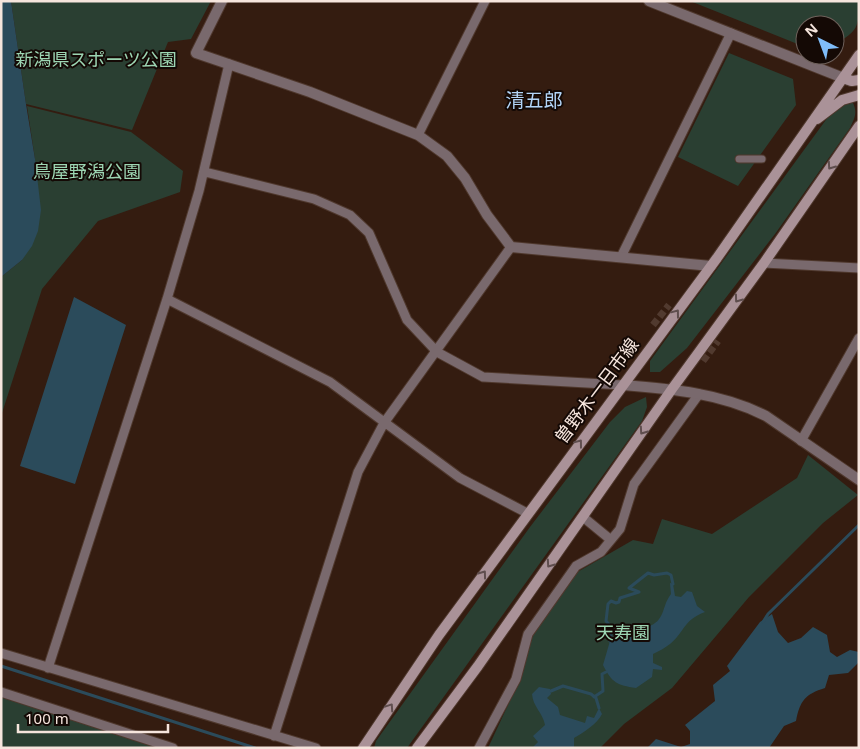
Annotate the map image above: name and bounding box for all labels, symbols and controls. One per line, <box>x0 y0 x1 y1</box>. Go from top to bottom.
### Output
north arrow <box>795 15 845 65</box>
text: N <box>800 19 822 41</box>
park label: 新潟県スポーツ公園 <box>15 47 177 71</box>
district label: 清五郎 <box>505 87 563 113</box>
park label: 鳥屋野潟公園 <box>33 159 141 183</box>
one-way arrow <box>828 160 837 170</box>
one-way arrow <box>735 293 744 303</box>
one-way arrow <box>670 309 679 319</box>
street label: 曽野木一日市線 <box>549 333 644 448</box>
one-way arrow <box>640 425 649 434</box>
one-way arrow <box>573 439 582 449</box>
one-way arrow <box>547 558 556 568</box>
one-way arrow <box>477 570 486 580</box>
park label: 天寿園 <box>596 620 650 644</box>
scale bar <box>18 702 168 734</box>
one-way arrow <box>384 704 393 713</box>
text: 100 m <box>25 708 69 728</box>

